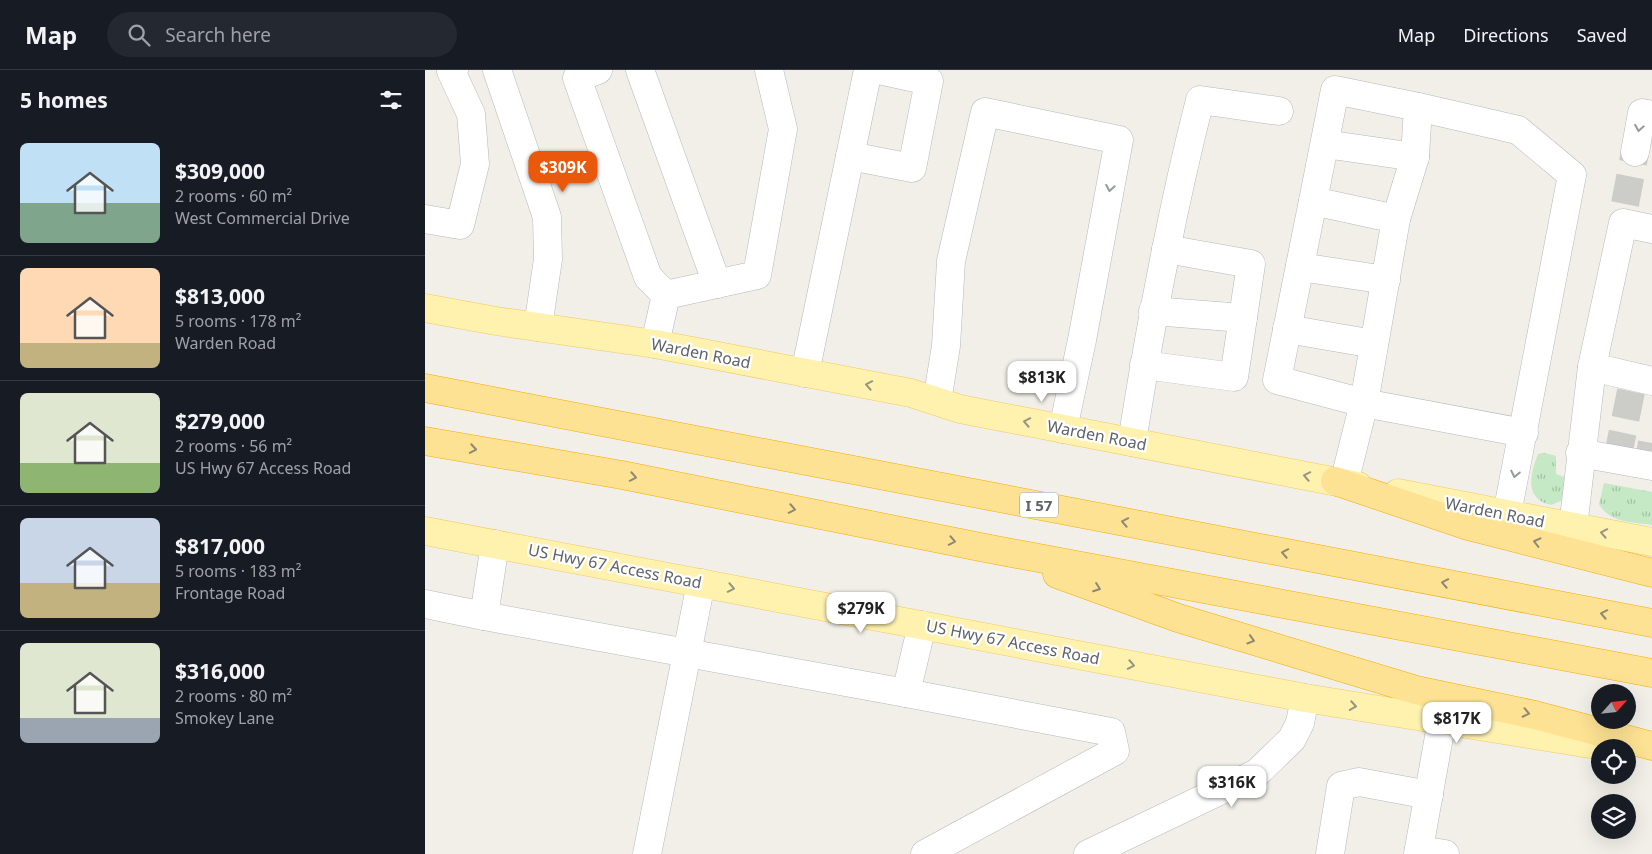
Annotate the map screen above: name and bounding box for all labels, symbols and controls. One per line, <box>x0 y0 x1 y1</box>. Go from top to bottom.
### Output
search box <box>107 12 457 57</box>
text: Map <box>25 18 77 51</box>
icon: search <box>125 21 153 49</box>
text: Search here <box>165 22 271 48</box>
text: Map <box>1398 23 1435 47</box>
text: Directions <box>1463 23 1549 47</box>
text: Saved <box>1577 23 1627 47</box>
text: 5 homes <box>20 86 108 114</box>
icon: filters <box>377 86 405 114</box>
one-way arrow <box>1634 123 1645 132</box>
pin: $309K <box>528 150 598 193</box>
text: $309K <box>539 156 587 178</box>
text: $309,000 <box>175 157 265 185</box>
icon: home <box>60 163 120 223</box>
one-way arrow <box>1105 183 1115 192</box>
text: 2 rooms · 60 m² <box>175 185 292 207</box>
text: West Commercial Drive <box>175 207 350 229</box>
text: $813,000 <box>175 282 265 310</box>
icon: home <box>60 288 120 348</box>
text: 5 rooms · 178 m² <box>175 310 301 332</box>
text: Warden Road <box>175 332 276 354</box>
street label: Warden Road <box>649 333 753 373</box>
pin: $813K <box>1007 360 1077 403</box>
text: $813K <box>1018 366 1066 388</box>
one-way arrow <box>865 380 874 391</box>
text: $279,000 <box>175 407 265 435</box>
icon: home <box>60 413 120 473</box>
street label: Warden Road <box>1045 415 1149 455</box>
one-way arrow <box>1023 417 1032 427</box>
text: 2 rooms · 56 m² <box>175 435 292 457</box>
one-way arrow <box>469 444 477 454</box>
text: US Hwy 67 Access Road <box>175 457 351 479</box>
one-way arrow <box>1510 469 1521 478</box>
one-way arrow <box>1303 471 1312 481</box>
one-way arrow <box>629 472 637 482</box>
road number: I 57 <box>1020 492 1058 518</box>
street label: Warden Road <box>1443 492 1547 532</box>
one-way arrow <box>788 503 797 514</box>
one-way arrow <box>1121 517 1130 528</box>
one-way arrow <box>1600 528 1609 538</box>
text: $817,000 <box>175 532 265 560</box>
one-way arrow <box>947 535 956 546</box>
one-way arrow <box>1533 537 1542 548</box>
icon: home <box>60 538 120 598</box>
street label: US Hwy 67 Access Road <box>526 538 704 594</box>
one-way arrow <box>1280 548 1289 558</box>
text: 5 rooms · 183 m² <box>175 560 301 582</box>
one-way arrow <box>1440 578 1449 589</box>
text: Frontage Road <box>175 582 285 604</box>
one-way arrow <box>1092 582 1100 592</box>
one-way arrow <box>726 583 735 593</box>
pin: $279K <box>826 592 896 634</box>
text: $279K <box>837 597 885 619</box>
one-way arrow <box>1600 609 1609 619</box>
street label: US Hwy 67 Access Road <box>924 614 1102 670</box>
one-way arrow <box>1246 634 1254 644</box>
text: $316,000 <box>175 657 265 685</box>
one-way arrow <box>1127 659 1135 669</box>
icon: home <box>60 663 120 723</box>
north arrow <box>1591 684 1636 729</box>
map controls <box>1591 684 1636 839</box>
text: 2 rooms · 80 m² <box>175 685 292 707</box>
one-way arrow <box>1350 700 1358 711</box>
pin: $817K <box>1422 702 1492 744</box>
text: Smokey Lane <box>175 707 274 729</box>
text: $817K <box>1433 707 1481 729</box>
one-way arrow <box>1521 708 1530 718</box>
button: locate <box>1591 739 1636 784</box>
pin: $316K <box>1197 766 1267 808</box>
text: $316K <box>1208 771 1256 793</box>
button: layers <box>1591 794 1636 839</box>

